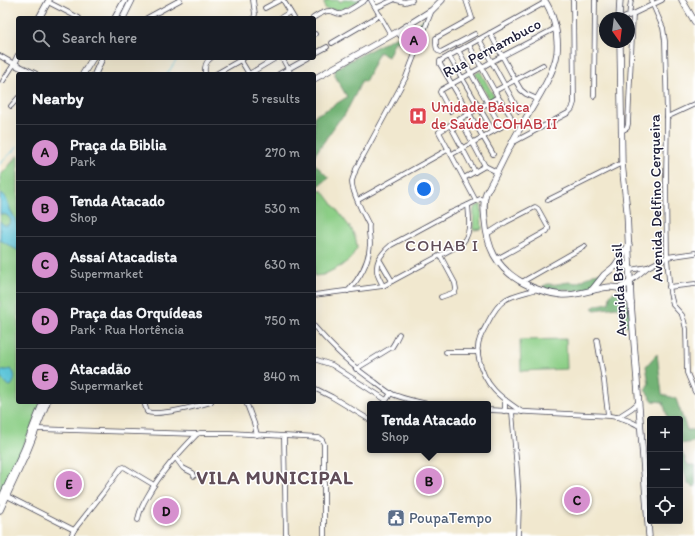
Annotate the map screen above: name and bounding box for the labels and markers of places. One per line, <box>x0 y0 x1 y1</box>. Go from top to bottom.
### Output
pin: A <box>401 25 427 55</box>
place label: Unidade Básica de Saúde COHAB II <box>431 98 557 133</box>
hospital icon: Unidade Básica de Saúde COHAB II <box>408 106 428 126</box>
pin: B <box>416 466 442 496</box>
pin: E <box>56 469 82 499</box>
pin: C <box>564 485 590 515</box>
pin: D <box>153 496 179 526</box>
public building icon: PoupaTempo <box>386 508 406 528</box>
place label: PoupaTempo <box>409 509 492 527</box>

